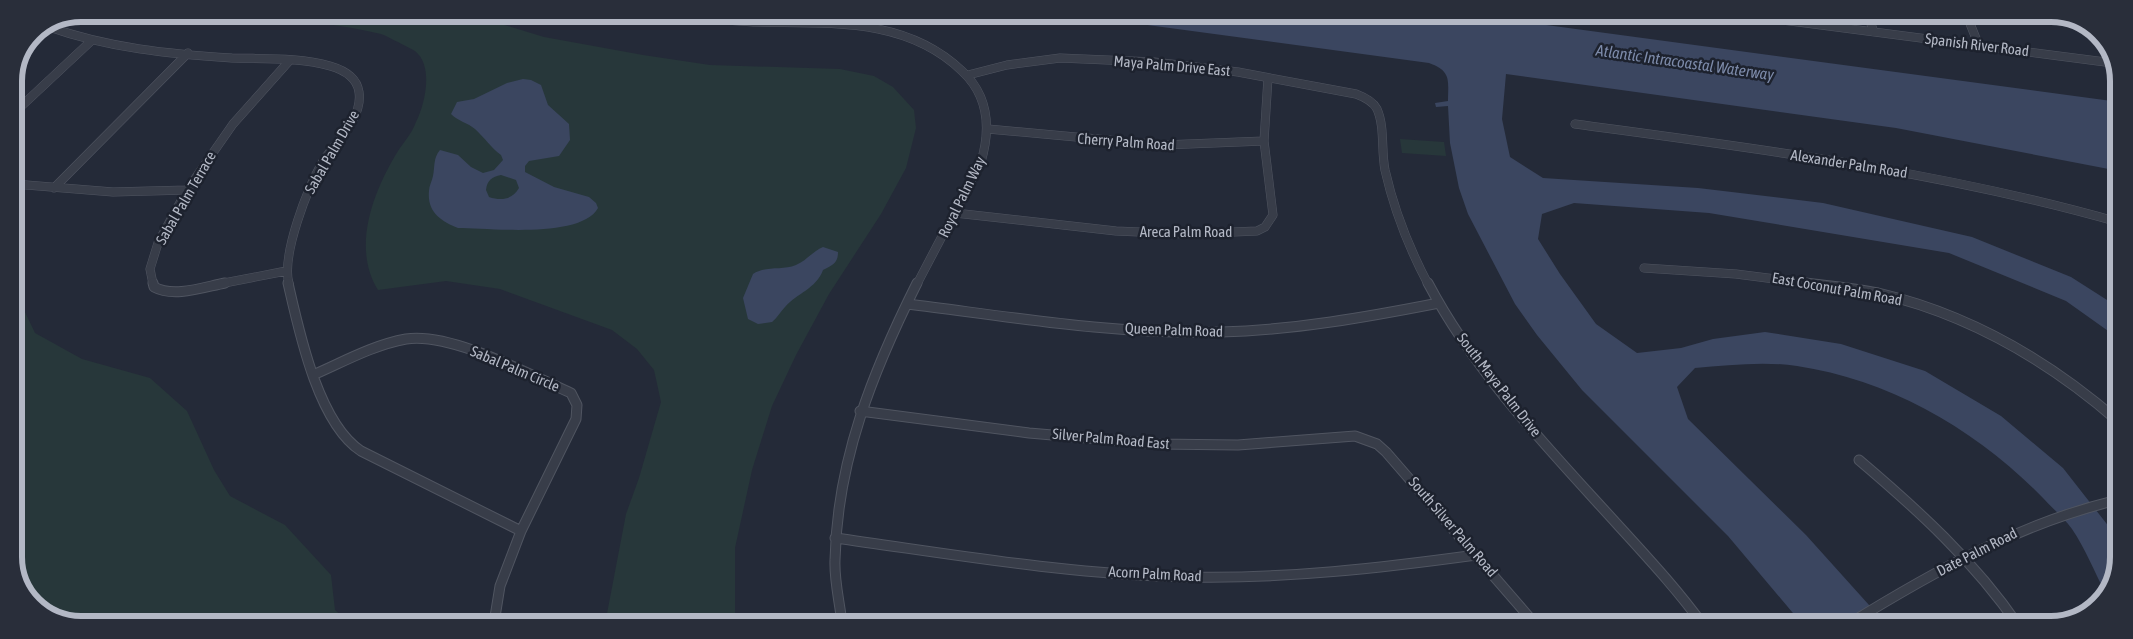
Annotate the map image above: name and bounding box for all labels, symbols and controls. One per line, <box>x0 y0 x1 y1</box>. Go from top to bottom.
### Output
street label: Spanish River Road <box>1924 30 2030 59</box>
water label: Atlantic Intracoastal Waterway <box>1594 40 1775 84</box>
street label: Maya Palm Drive East <box>1113 52 1231 79</box>
street label: Sabal Palm Drive <box>301 107 362 196</box>
street label: Cherry Palm Road <box>1077 130 1175 153</box>
street label: Alexander Palm Road <box>1789 146 1909 181</box>
street label: Sabal Palm Terrace <box>152 148 219 247</box>
street label: Royal Palm Way <box>935 154 988 240</box>
street label: Areca Palm Road <box>1140 223 1232 240</box>
street label: East Coconut Palm Road <box>1771 269 1903 308</box>
street label: Queen Palm Road <box>1125 319 1223 340</box>
street label: South Maya Palm Drive <box>1454 330 1545 440</box>
street label: Sabal Palm Circle <box>468 342 562 395</box>
street label: Silver Palm Road East <box>1052 425 1170 452</box>
street label: South Silver Palm Road <box>1405 473 1501 580</box>
street label: Date Palm Road <box>1934 524 2020 579</box>
street label: Acorn Palm Road <box>1108 563 1202 584</box>

